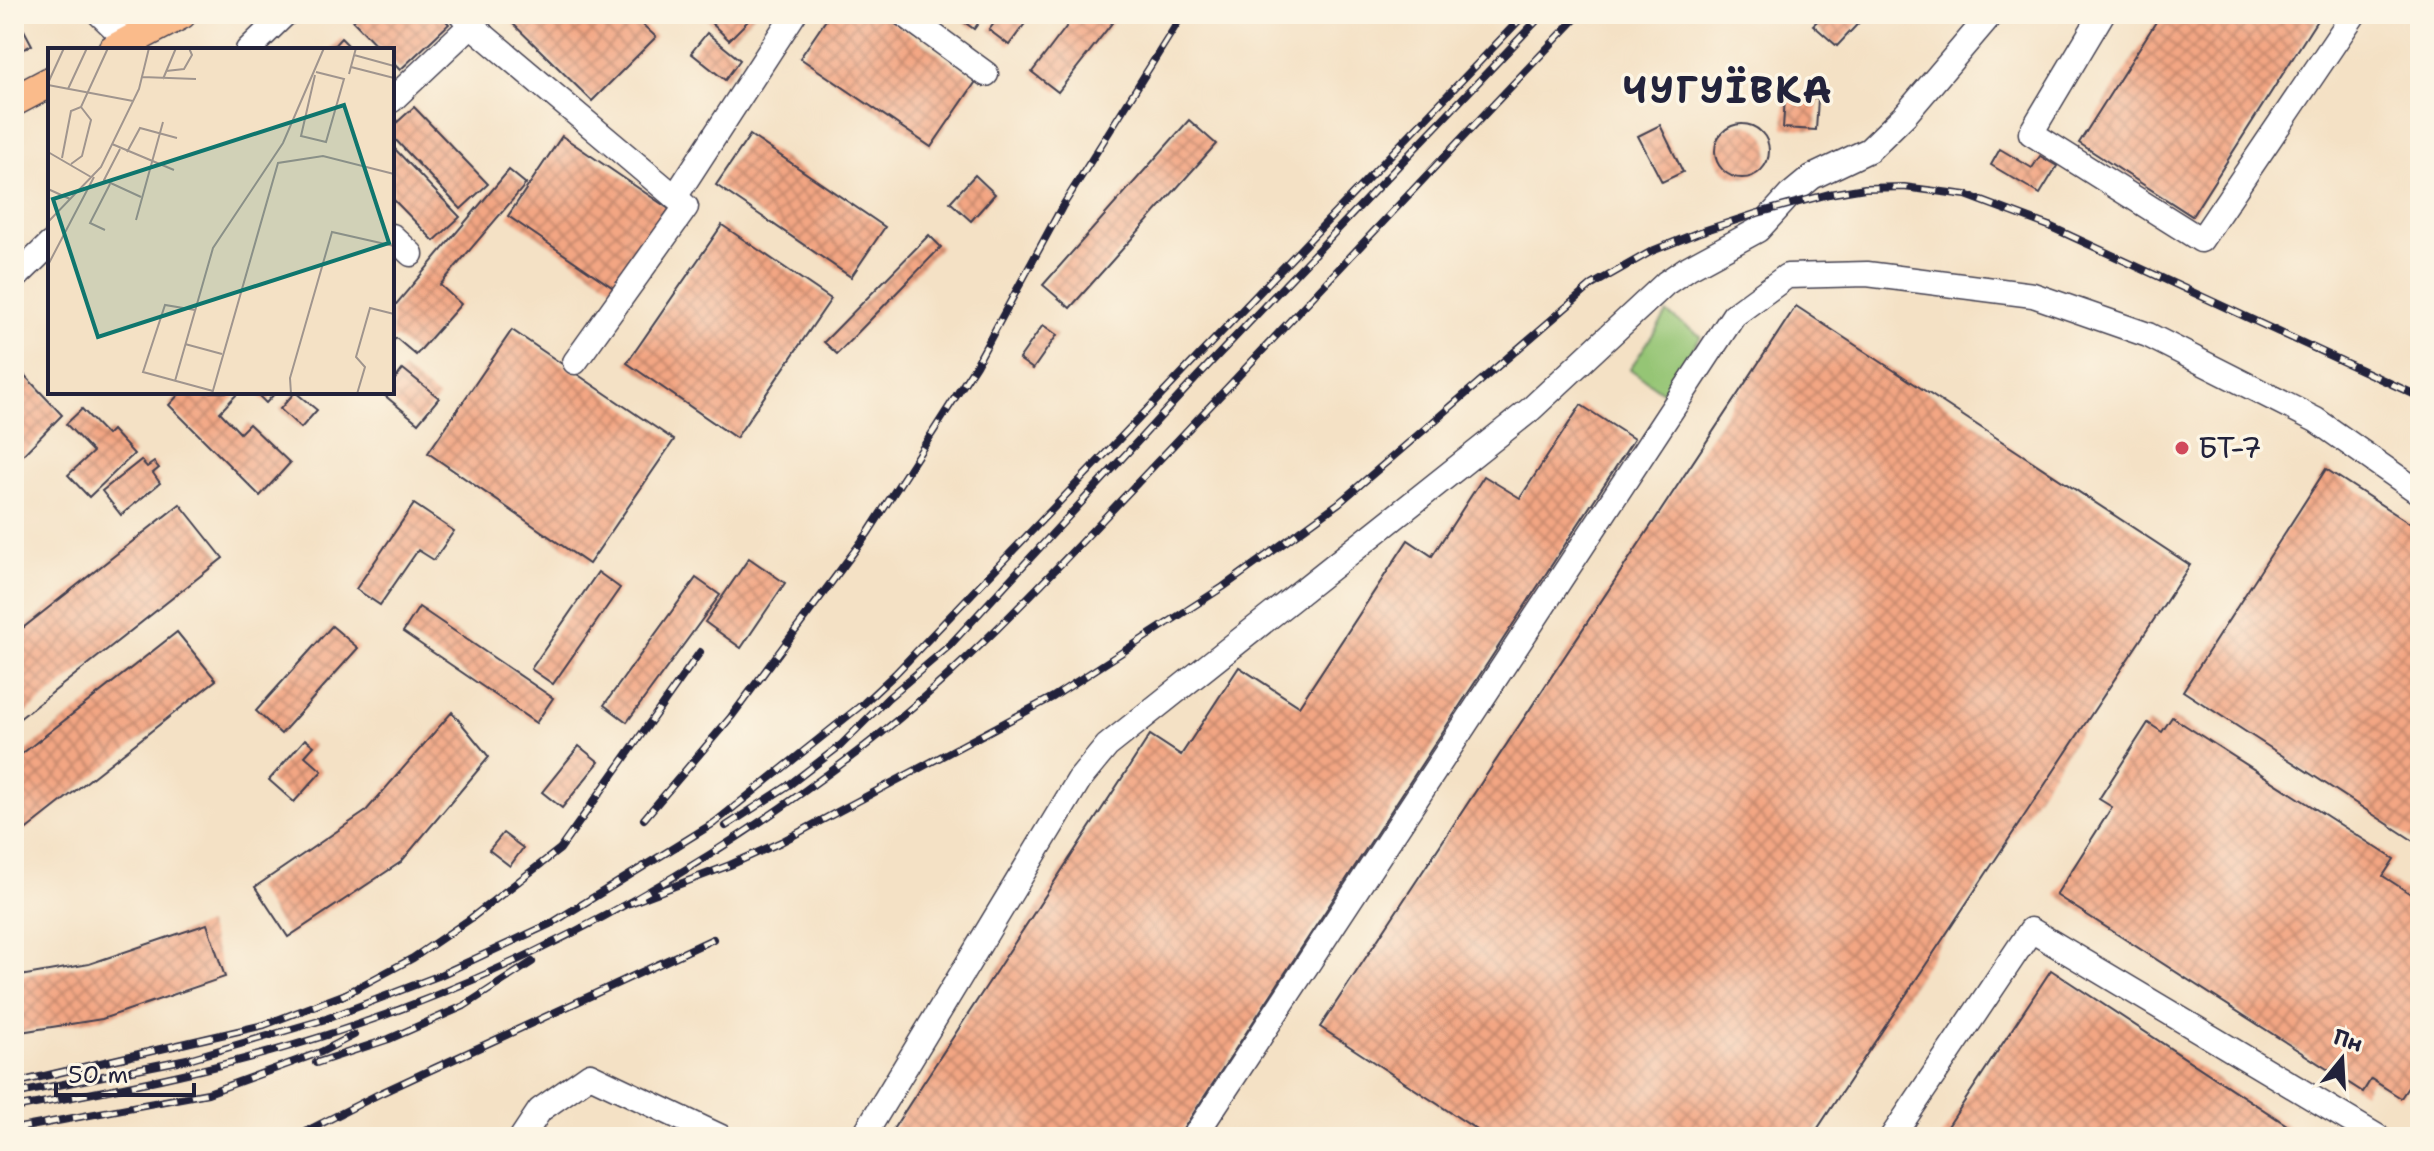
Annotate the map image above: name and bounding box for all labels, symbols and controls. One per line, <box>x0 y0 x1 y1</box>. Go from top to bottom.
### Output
inset map <box>48 48 394 394</box>
district label: ЧУГУЇВКА <box>1622 64 1834 115</box>
place label: БТ-7 <box>2198 427 2262 468</box>
marker: БТ-7 <box>2173 439 2191 457</box>
north arrow <box>2302 1019 2382 1099</box>
text: Пн <box>2330 1022 2366 1059</box>
scale bar <box>56 1047 194 1097</box>
text: 50 m <box>68 1059 128 1091</box>

